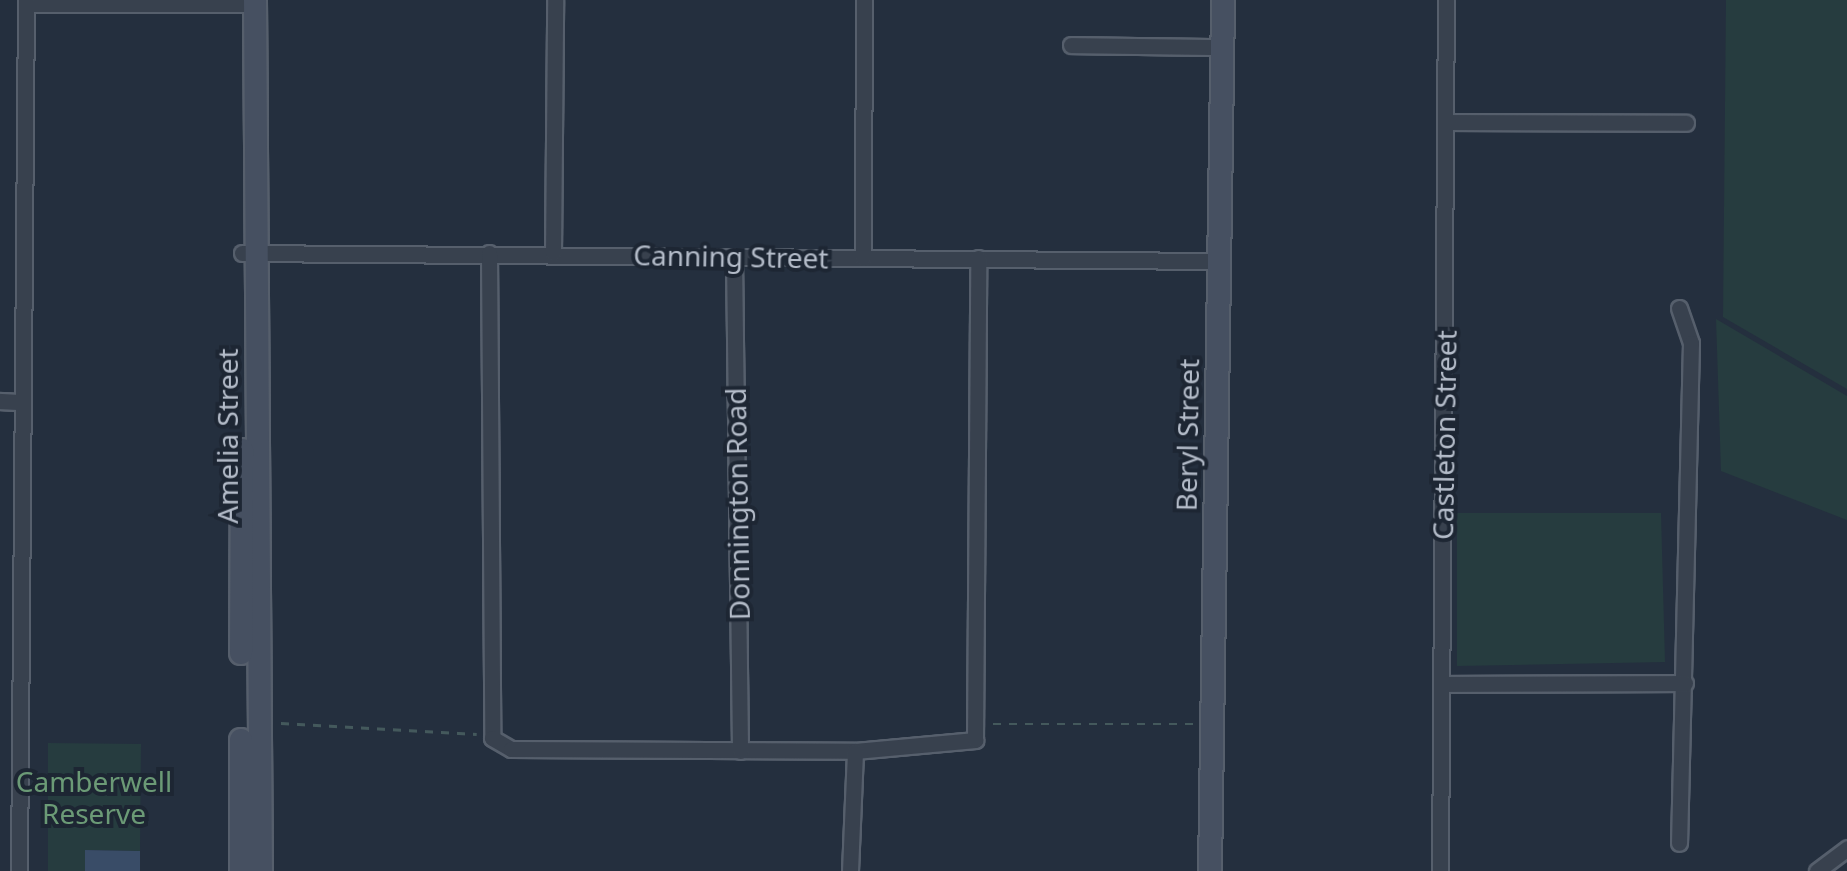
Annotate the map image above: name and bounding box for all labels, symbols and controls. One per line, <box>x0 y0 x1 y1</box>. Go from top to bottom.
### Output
street label: Canning Street <box>633 237 829 275</box>
street label: Castleton Street <box>1425 330 1463 540</box>
street label: Amelia Street <box>210 348 244 524</box>
street label: Beryl Street <box>1169 358 1205 512</box>
street label: Donnington Road <box>718 387 756 621</box>
park label: Camberwell Reserve <box>16 764 172 830</box>

